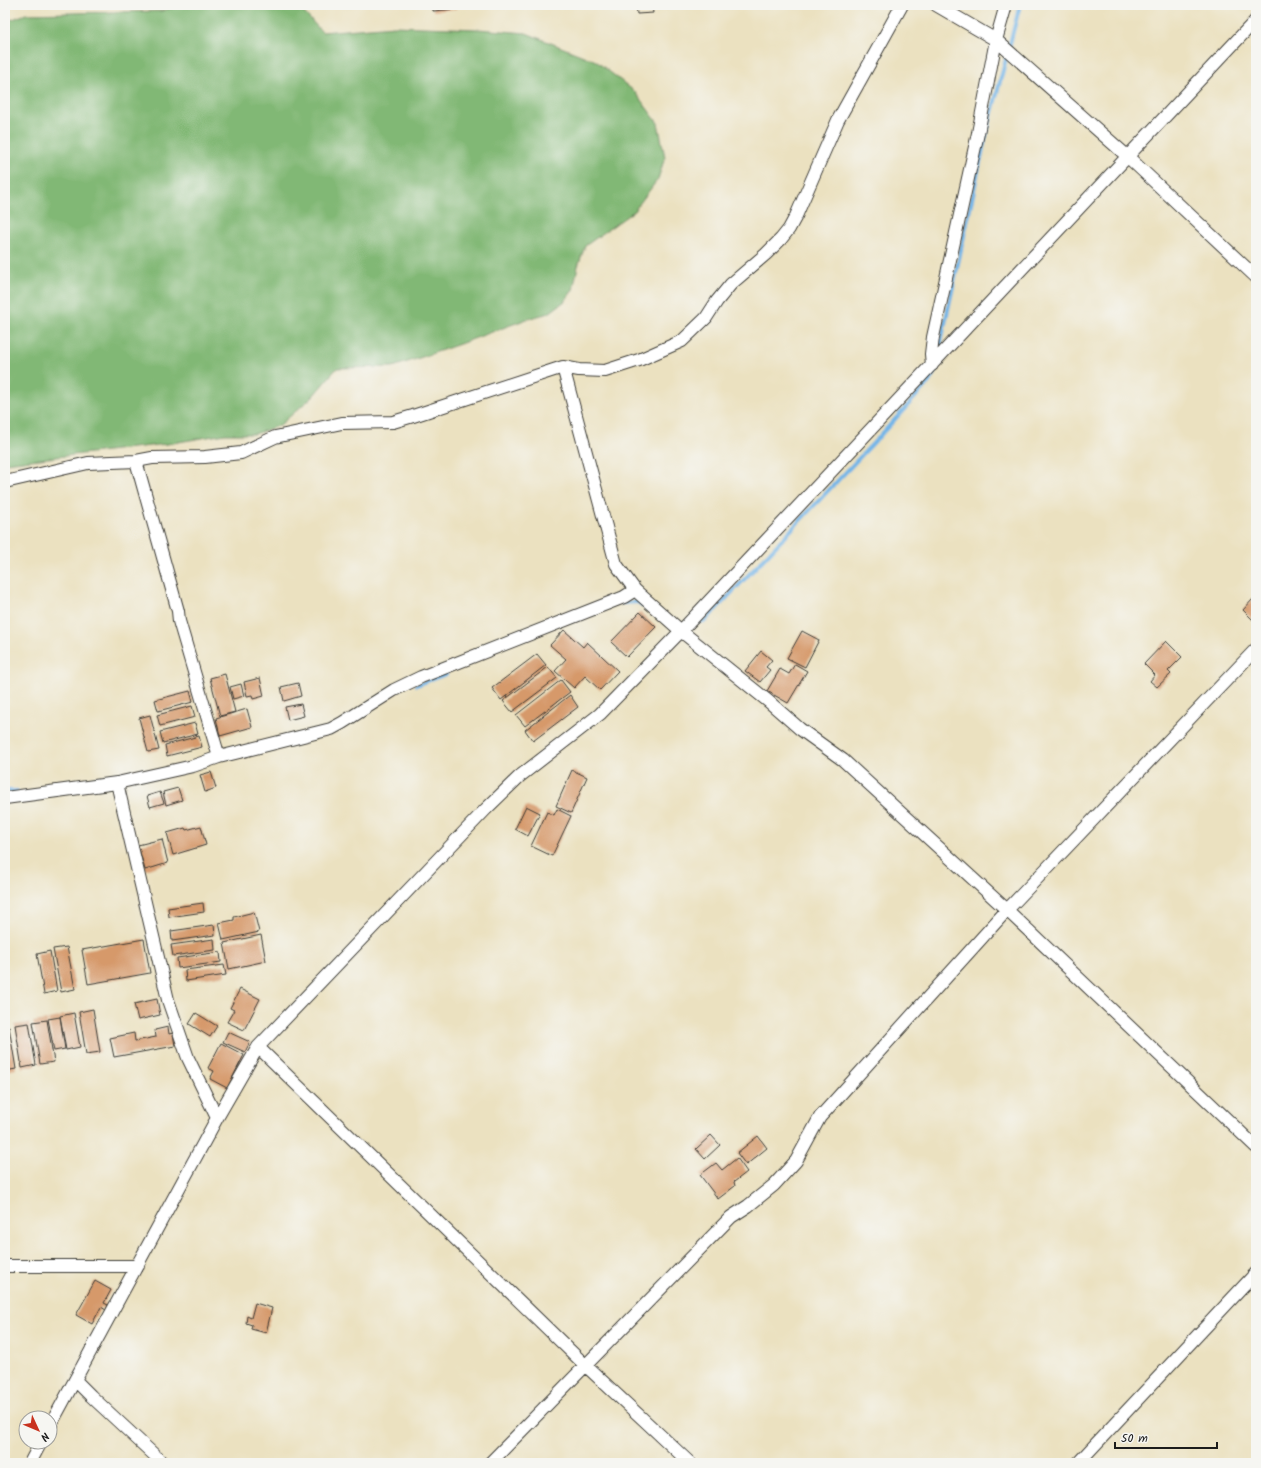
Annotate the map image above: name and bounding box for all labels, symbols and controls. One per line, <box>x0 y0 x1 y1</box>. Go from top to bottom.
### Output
north arrow <box>18 1410 58 1450</box>
scale bar <box>1115 1424 1217 1450</box>
text: N <box>36 1427 53 1445</box>
text: 50 m <box>1121 1429 1148 1448</box>

